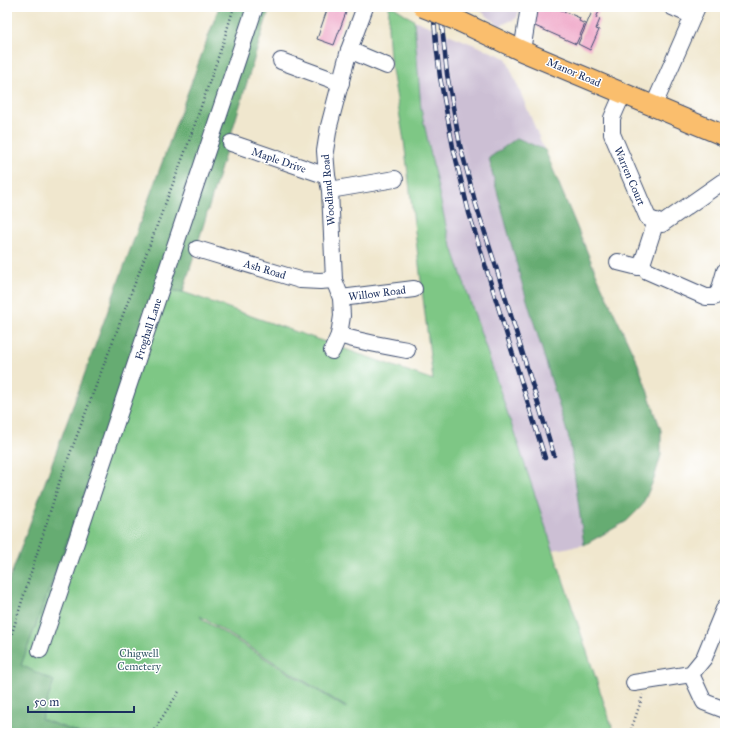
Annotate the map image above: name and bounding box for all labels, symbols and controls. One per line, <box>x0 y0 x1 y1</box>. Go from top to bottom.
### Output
street label: Manor Road <box>545 55 603 90</box>
street label: Maple Drive <box>250 145 308 176</box>
street label: Warren Court <box>611 145 648 208</box>
street label: Woodland Road <box>319 153 338 226</box>
street label: Ash Road <box>241 257 288 282</box>
street label: Willow Road <box>348 283 407 303</box>
street label: Froghall Lane <box>132 296 165 362</box>
park label: Chigwell Cemetery <box>117 647 162 673</box>
scale bar <box>28 688 134 714</box>
text: 50 m <box>34 695 59 709</box>

